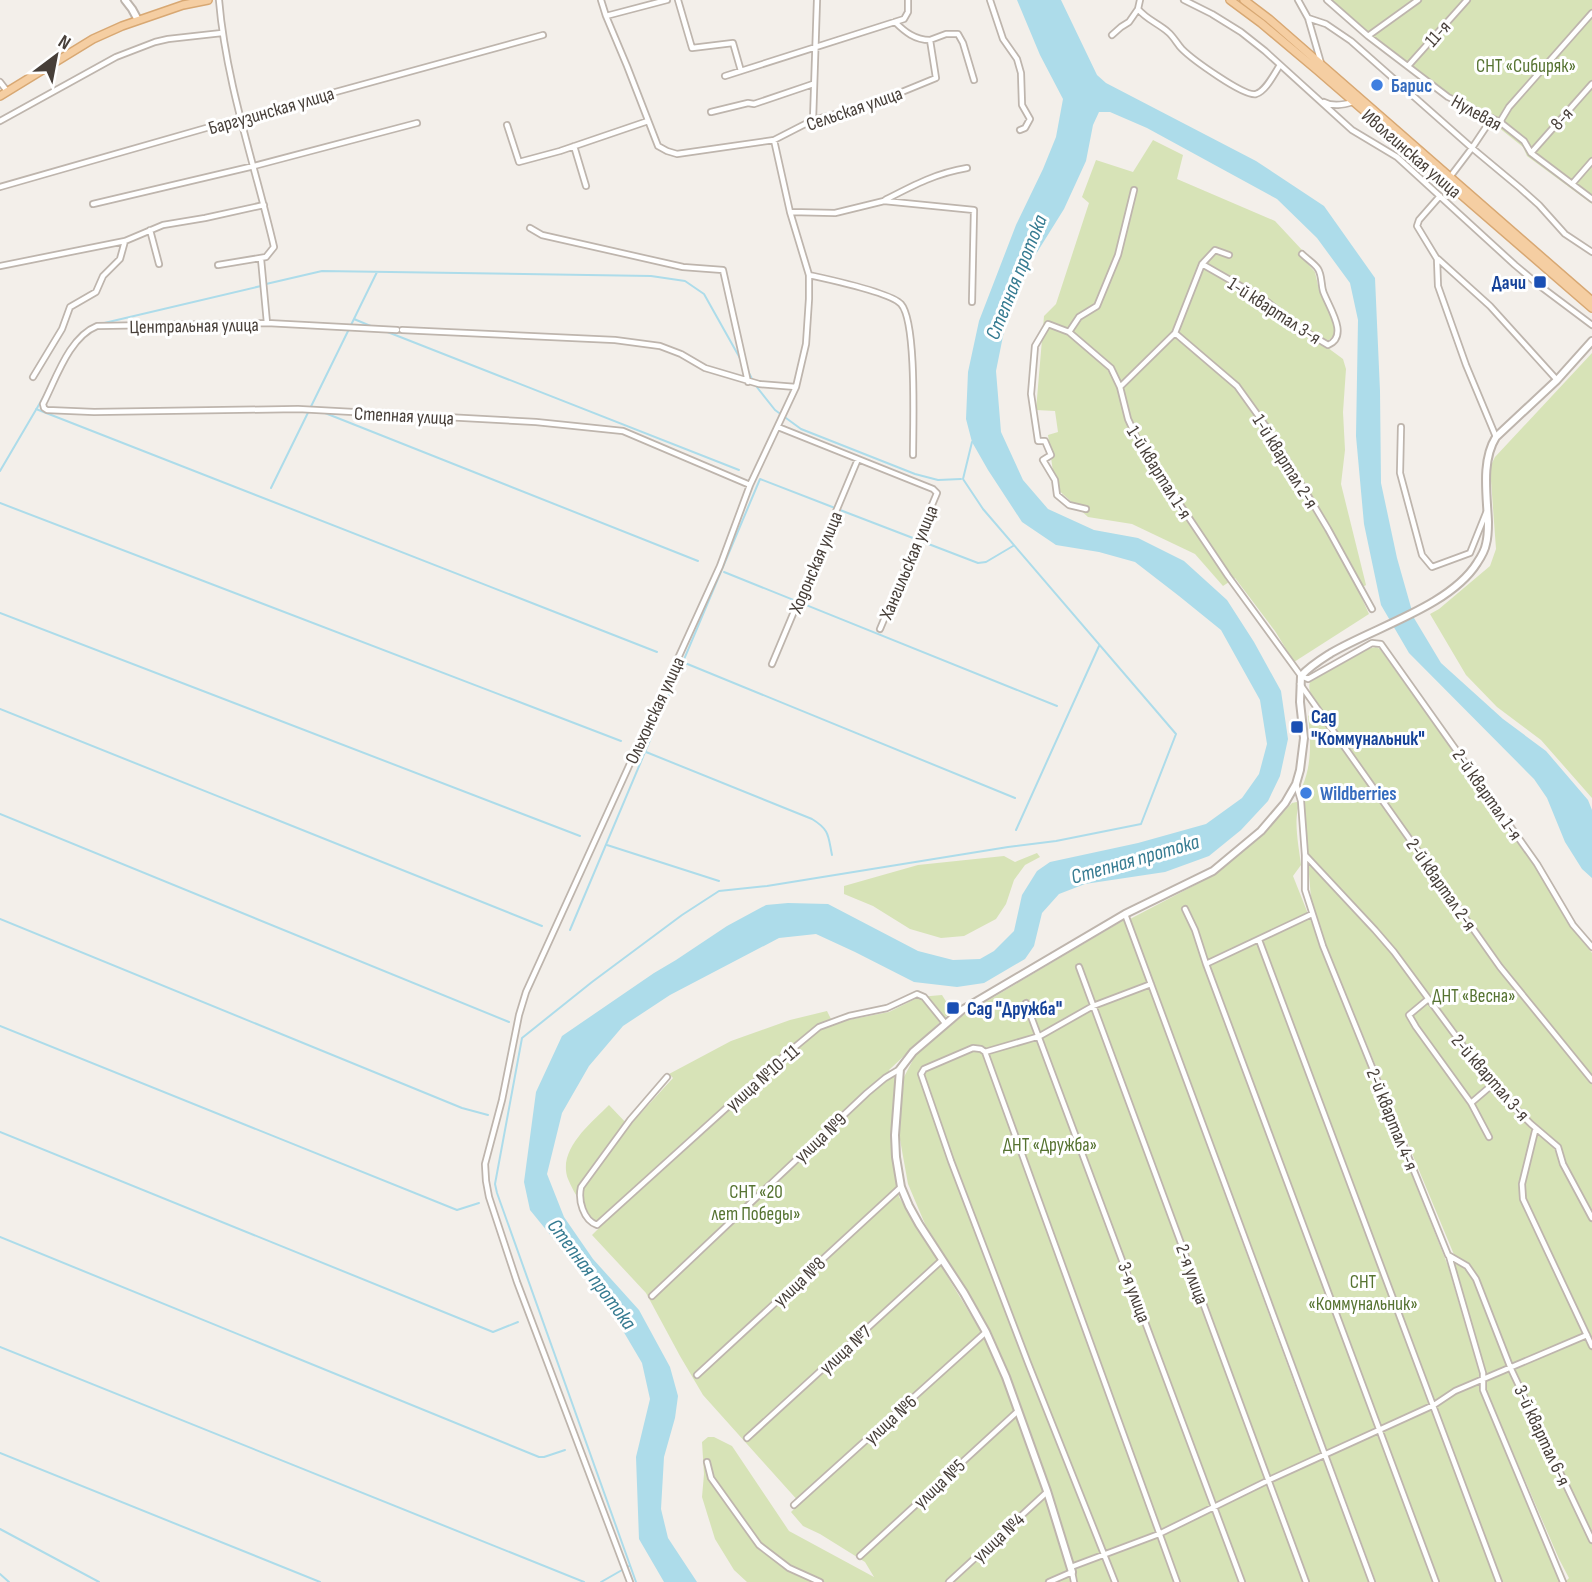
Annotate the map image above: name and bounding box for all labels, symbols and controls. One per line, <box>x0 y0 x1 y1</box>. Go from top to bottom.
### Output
street label: 11-я <box>1420 16 1456 52</box>
north arrow <box>21 21 91 91</box>
text: N <box>54 30 75 55</box>
park label: СНТ «Сибиряк» <box>1476 55 1576 78</box>
place label: Барис <box>1391 75 1432 98</box>
marker: Барис <box>1369 77 1385 93</box>
street label: Баргузинская улица <box>206 82 337 140</box>
street label: Сельская улица <box>803 82 906 137</box>
street label: Нулевая <box>1447 90 1505 136</box>
street label: 8-я <box>1546 103 1578 135</box>
street label: Иволгинская улица <box>1356 105 1466 204</box>
water label: Степная протока <box>980 211 1053 343</box>
place label: Дачи <box>1492 272 1526 295</box>
street label: 1-й квартал 3-я <box>1223 273 1325 350</box>
marker: Дачи <box>1532 274 1548 290</box>
street label: Центральная улица <box>129 314 259 339</box>
street label: Степная улица <box>353 402 454 431</box>
street label: 1-й квартал 2-я <box>1247 411 1323 513</box>
street label: 1-й квартал 1-я <box>1121 422 1196 524</box>
street label: Хангильская улица <box>875 502 944 624</box>
street label: Ходонская улица <box>784 508 848 618</box>
street label: Ольхонская улица <box>621 653 690 768</box>
place label: Сад "Коммунальник" <box>1311 706 1425 751</box>
marker: Сад "Коммунальник" <box>1289 719 1305 735</box>
street label: 2-й квартал 1-я <box>1447 745 1527 845</box>
place label: Wildberries <box>1320 783 1397 806</box>
marker: Wildberries <box>1298 785 1314 801</box>
water label: Степная протока <box>1068 829 1203 890</box>
street label: 2-й квартал 2-я <box>1401 834 1481 936</box>
park label: ДНТ «Весна» <box>1432 985 1516 1008</box>
place label: Сад "Дружба" <box>967 998 1062 1021</box>
marker: Сад "Дружба" <box>945 1000 961 1016</box>
street label: 2-й квартал 3-я <box>1446 1030 1534 1126</box>
street label: улица №10-11 <box>722 1040 805 1116</box>
street label: 2-й квартал 4-я <box>1361 1065 1422 1174</box>
street label: улица №9 <box>790 1108 852 1168</box>
park label: ДНТ «Дружба» <box>1003 1134 1097 1157</box>
park label: СНТ «20 лет Победы» <box>712 1181 800 1226</box>
water label: Степная протока <box>542 1214 642 1335</box>
street label: 2-я улица <box>1170 1241 1213 1308</box>
street label: улица №8 <box>769 1252 831 1312</box>
street label: 3-я улица <box>1112 1259 1155 1326</box>
park label: СНТ «Коммунальник» <box>1308 1271 1418 1316</box>
street label: улица №7 <box>815 1321 877 1379</box>
street label: 3-й квартал 6-я <box>1508 1382 1575 1490</box>
street label: улица №6 <box>860 1391 922 1450</box>
street label: улица №5 <box>910 1455 971 1514</box>
street label: улица №4 <box>968 1508 1030 1568</box>

